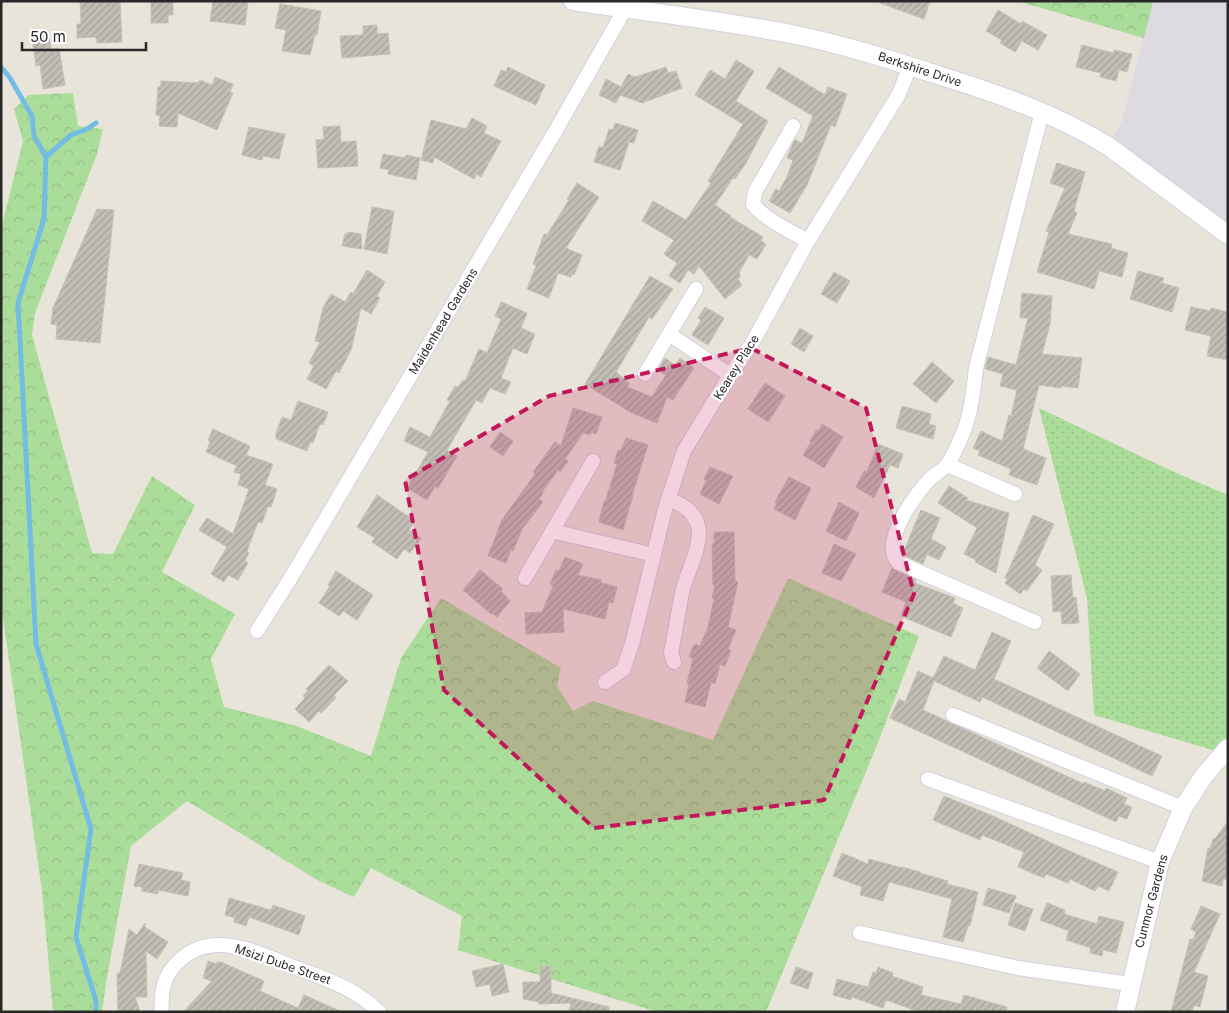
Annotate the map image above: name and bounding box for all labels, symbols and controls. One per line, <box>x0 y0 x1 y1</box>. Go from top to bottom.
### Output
scale bar <box>22 20 146 52</box>
text: 50 m <box>30 27 66 46</box>
street label: Berkshire Drive <box>876 48 964 90</box>
street label: Maidenhead Gardens <box>405 265 481 377</box>
street label: Kearey Place <box>710 332 762 402</box>
street label: Cunmor Gardens <box>1131 853 1171 949</box>
street label: Msizi Dube Street <box>233 941 333 987</box>

